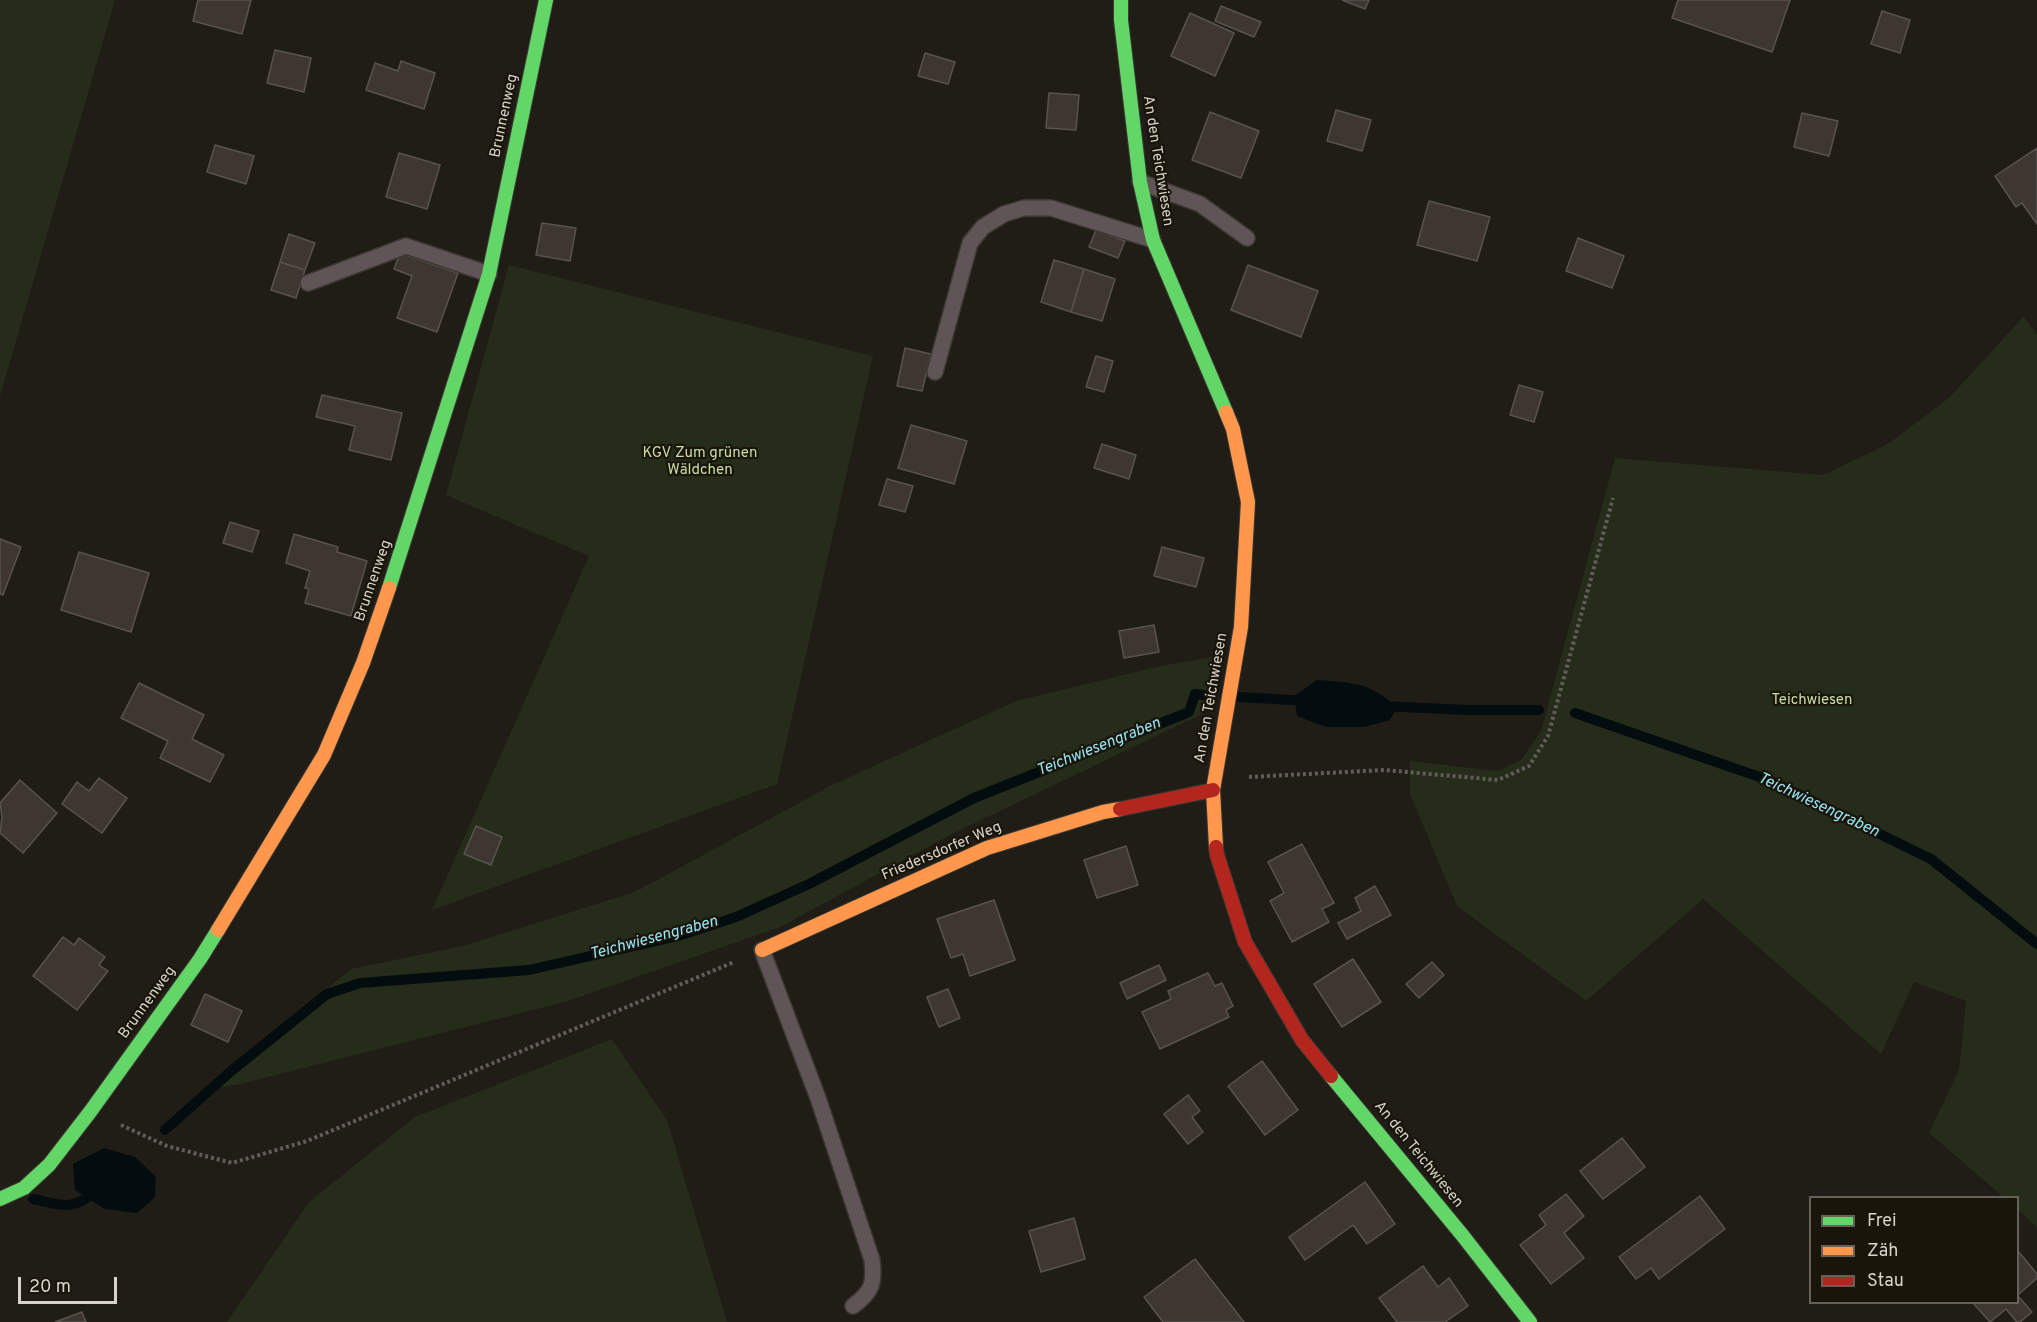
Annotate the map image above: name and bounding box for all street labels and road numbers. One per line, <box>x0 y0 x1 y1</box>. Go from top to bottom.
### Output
street label: Brunnenweg <box>487 72 523 160</box>
street label: An den Teichwiesen <box>1138 94 1176 228</box>
street label: Brunnenweg <box>352 538 396 624</box>
street label: An den Teichwiesen <box>1192 632 1232 764</box>
street label: Friedersdorfer Weg <box>879 819 1005 885</box>
street label: Brunnenweg <box>116 963 180 1043</box>
street label: An den Teichwiesen <box>1370 1098 1466 1212</box>

